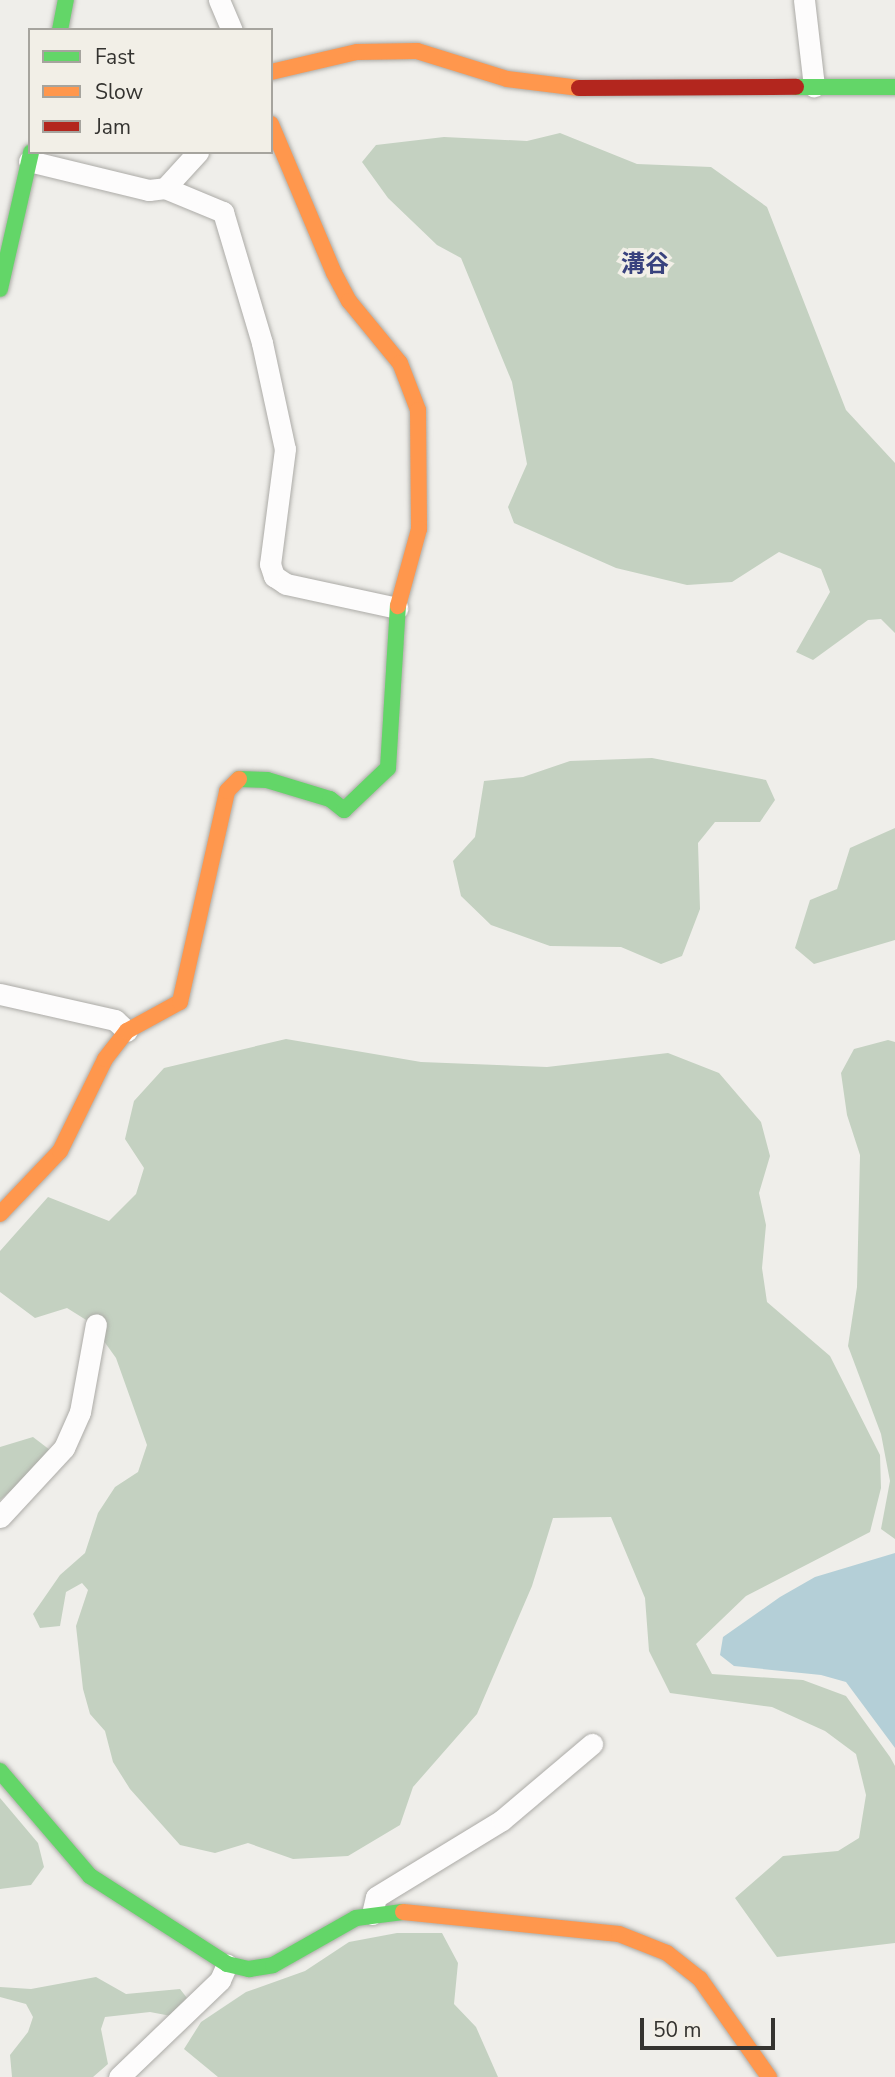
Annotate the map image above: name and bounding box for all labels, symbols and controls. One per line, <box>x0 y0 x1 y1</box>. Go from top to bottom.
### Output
legend <box>28 28 273 154</box>
text: Fast <box>95 43 135 71</box>
text: Slow <box>95 78 143 106</box>
text: Jam <box>95 113 131 141</box>
district label: 溝谷 <box>621 251 669 279</box>
scale bar <box>643 2004 778 2048</box>
text: 50 m <box>653 2016 702 2044</box>

